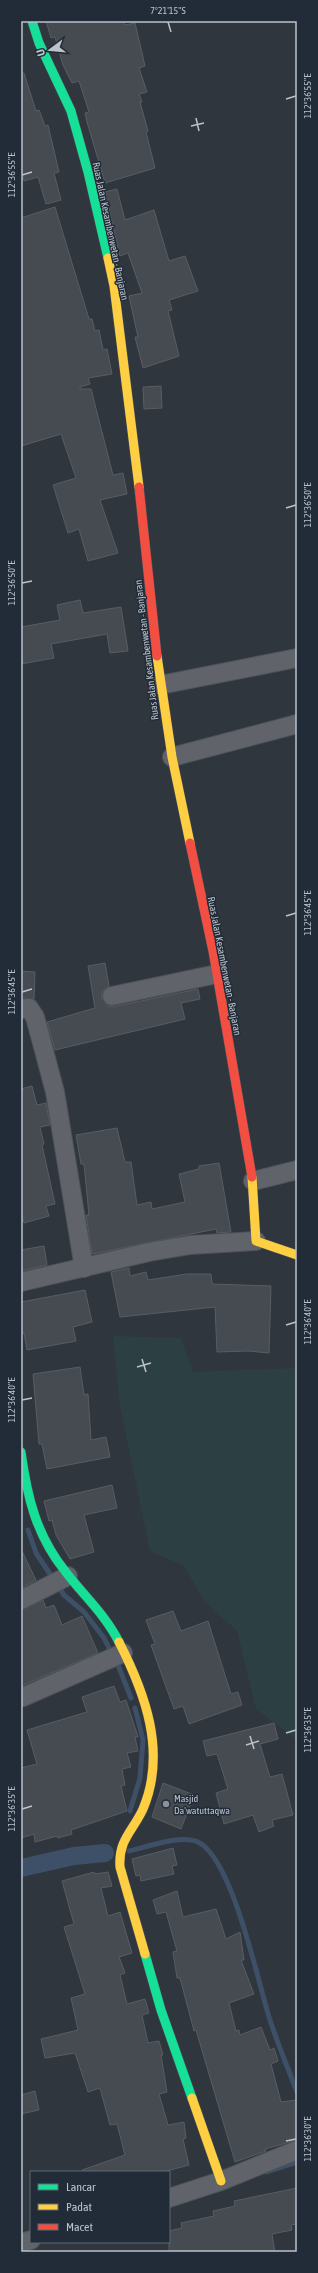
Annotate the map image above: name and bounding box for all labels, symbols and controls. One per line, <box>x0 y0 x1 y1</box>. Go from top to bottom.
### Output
text: 7°21'15"S <box>150 5 186 16</box>
north arrow <box>30 30 70 70</box>
text: U <box>34 48 47 58</box>
text: 112°36'55"E <box>302 73 313 118</box>
text: 112°36'55"E <box>6 152 17 197</box>
street label: Ruas Jalan Kesambenwetan - Banjaran <box>90 161 131 301</box>
text: 112°36'50"E <box>302 482 313 527</box>
text: 112°36'50"E <box>6 560 17 605</box>
street label: Ruas Jalan Kesambenwetan - Banjaran <box>132 579 161 721</box>
text: 112°36'45"E <box>302 890 313 935</box>
street label: Ruas Jalan Kesambenwetan - Banjaran <box>206 896 243 1036</box>
text: 112°36'45"E <box>6 969 17 1014</box>
text: 112°36'40"E <box>302 1299 313 1344</box>
text: 112°36'40"E <box>6 1377 17 1422</box>
text: 112°36'35"E <box>302 1707 313 1752</box>
text: 112°36'35"E <box>6 1786 17 1831</box>
place label: Masjid Da'watuttaqwa <box>174 1793 230 1816</box>
marker: Masjid Da'watuttaqwa <box>161 1799 171 1809</box>
text: 112°36'30"E <box>302 2116 313 2161</box>
legend <box>30 2171 170 2243</box>
text: Lancar <box>66 2180 96 2194</box>
text: Padat <box>66 2200 92 2214</box>
text: Macet <box>66 2220 94 2234</box>

